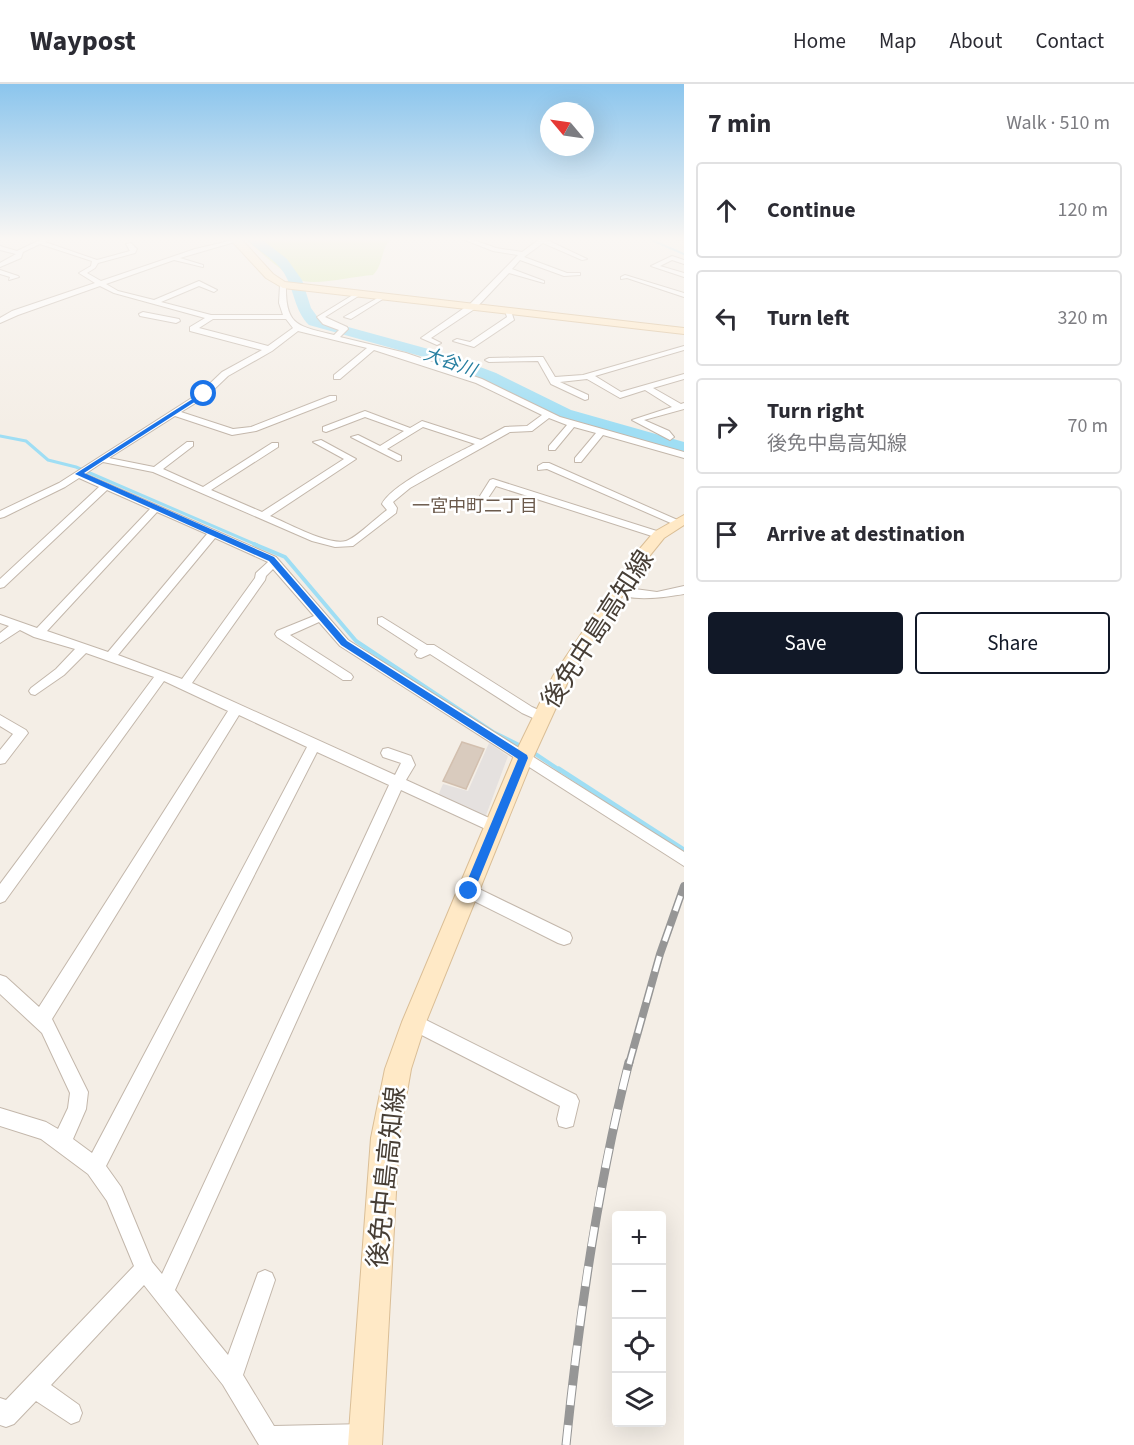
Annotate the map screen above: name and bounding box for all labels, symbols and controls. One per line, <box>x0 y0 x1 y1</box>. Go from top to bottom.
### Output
text: Waypost <box>30 21 136 61</box>
text: Home <box>793 26 846 56</box>
text: Map <box>879 26 917 56</box>
text: About <box>950 26 1002 56</box>
text: Contact <box>1035 26 1104 56</box>
north arrow <box>540 102 594 156</box>
text: 7 min <box>708 105 771 142</box>
text: Walk · 510 m <box>1006 109 1110 137</box>
icon: ahead <box>710 194 743 227</box>
text: Continue <box>767 194 856 226</box>
text: 120 m <box>1058 196 1108 224</box>
icon: left <box>710 302 743 335</box>
text: Turn left <box>767 302 849 334</box>
text: 320 m <box>1058 304 1108 332</box>
water label: 大谷川 <box>420 341 481 384</box>
route start <box>190 380 216 406</box>
text: Turn right <box>767 395 864 427</box>
icon: right <box>710 410 743 443</box>
text: 70 m <box>1068 412 1108 440</box>
text: 後免中島高知線 <box>767 430 907 458</box>
district label: 一宮中町二丁目 <box>412 494 538 519</box>
icon: arrive <box>710 518 743 551</box>
text: Arrive at destination <box>767 518 965 550</box>
street label: 後免中島高知線 <box>532 543 663 716</box>
button: Save <box>708 612 903 674</box>
button: Share <box>915 612 1110 674</box>
route end <box>455 877 481 903</box>
street label: 後免中島高知線 <box>359 1085 414 1269</box>
map controls <box>612 1211 666 1427</box>
button: + <box>612 1211 666 1265</box>
button: − <box>612 1265 666 1319</box>
button: locate <box>612 1319 666 1373</box>
button: layers <box>612 1373 666 1427</box>

